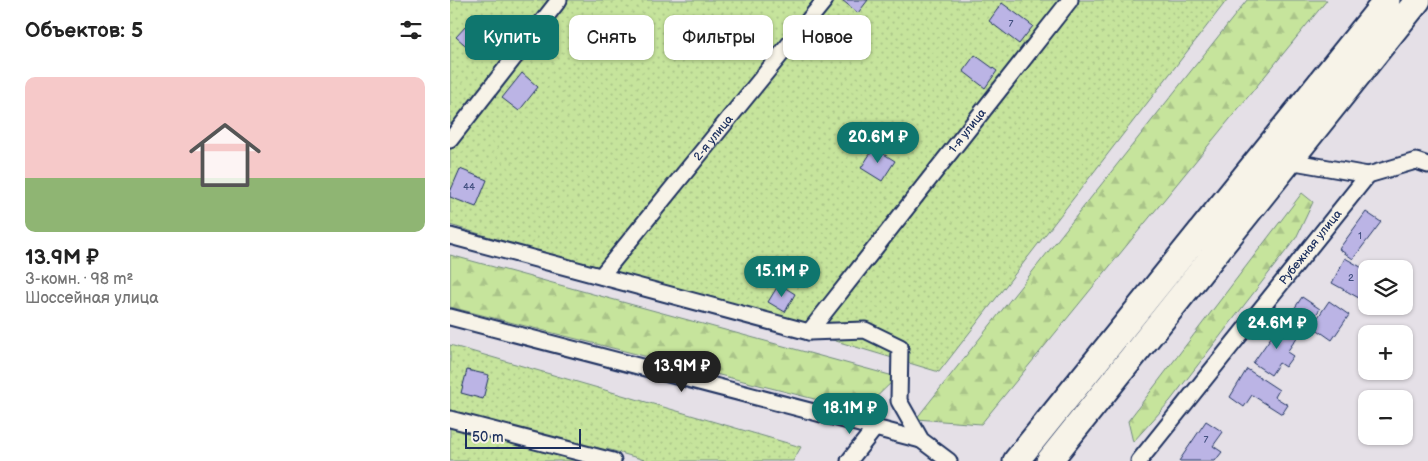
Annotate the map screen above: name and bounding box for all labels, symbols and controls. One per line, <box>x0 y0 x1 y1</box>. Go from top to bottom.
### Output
chip: Купить <box>465 15 559 60</box>
chip: Снять <box>569 15 654 60</box>
chip: Фильтры <box>664 15 773 60</box>
chip: Новое <box>783 15 871 60</box>
icon: filters <box>397 16 425 44</box>
text: Объектов: 5 <box>25 18 143 43</box>
house number: 7 <box>1009 18 1014 30</box>
street label: 1-я улица <box>946 106 990 156</box>
icon: home <box>180 110 270 200</box>
street label: 2-я улица <box>691 112 737 164</box>
pin: 20.6M ₽ <box>832 121 924 164</box>
text: 20.6M ₽ <box>848 128 908 147</box>
house number: 44 <box>463 181 475 193</box>
street label: Рубежная улица <box>1276 207 1345 288</box>
house number: 1 <box>1358 230 1362 242</box>
text: 13.9M ₽ <box>25 245 99 270</box>
pin: 15.1M ₽ <box>736 256 828 298</box>
map controls <box>1358 260 1413 445</box>
button: layers <box>1358 260 1413 315</box>
text: 15.1M ₽ <box>755 262 809 281</box>
text: 3-комн. · 98 m² <box>25 270 133 289</box>
house number: 2 <box>1348 272 1354 284</box>
text: Шоссейная улица <box>25 289 159 308</box>
pin: 24.6M ₽ <box>1231 308 1323 350</box>
text: 24.6M ₽ <box>1247 314 1307 333</box>
button: + <box>1358 325 1413 380</box>
pin: 13.9M ₽ <box>636 350 728 393</box>
text: 13.9M ₽ <box>654 357 710 376</box>
button: − <box>1358 390 1413 445</box>
pin: 18.1M ₽ <box>804 392 896 435</box>
text: 18.1M ₽ <box>823 399 877 418</box>
scale bar <box>465 426 581 449</box>
text: 50 m <box>472 429 504 446</box>
house number: 7 <box>1204 434 1209 446</box>

